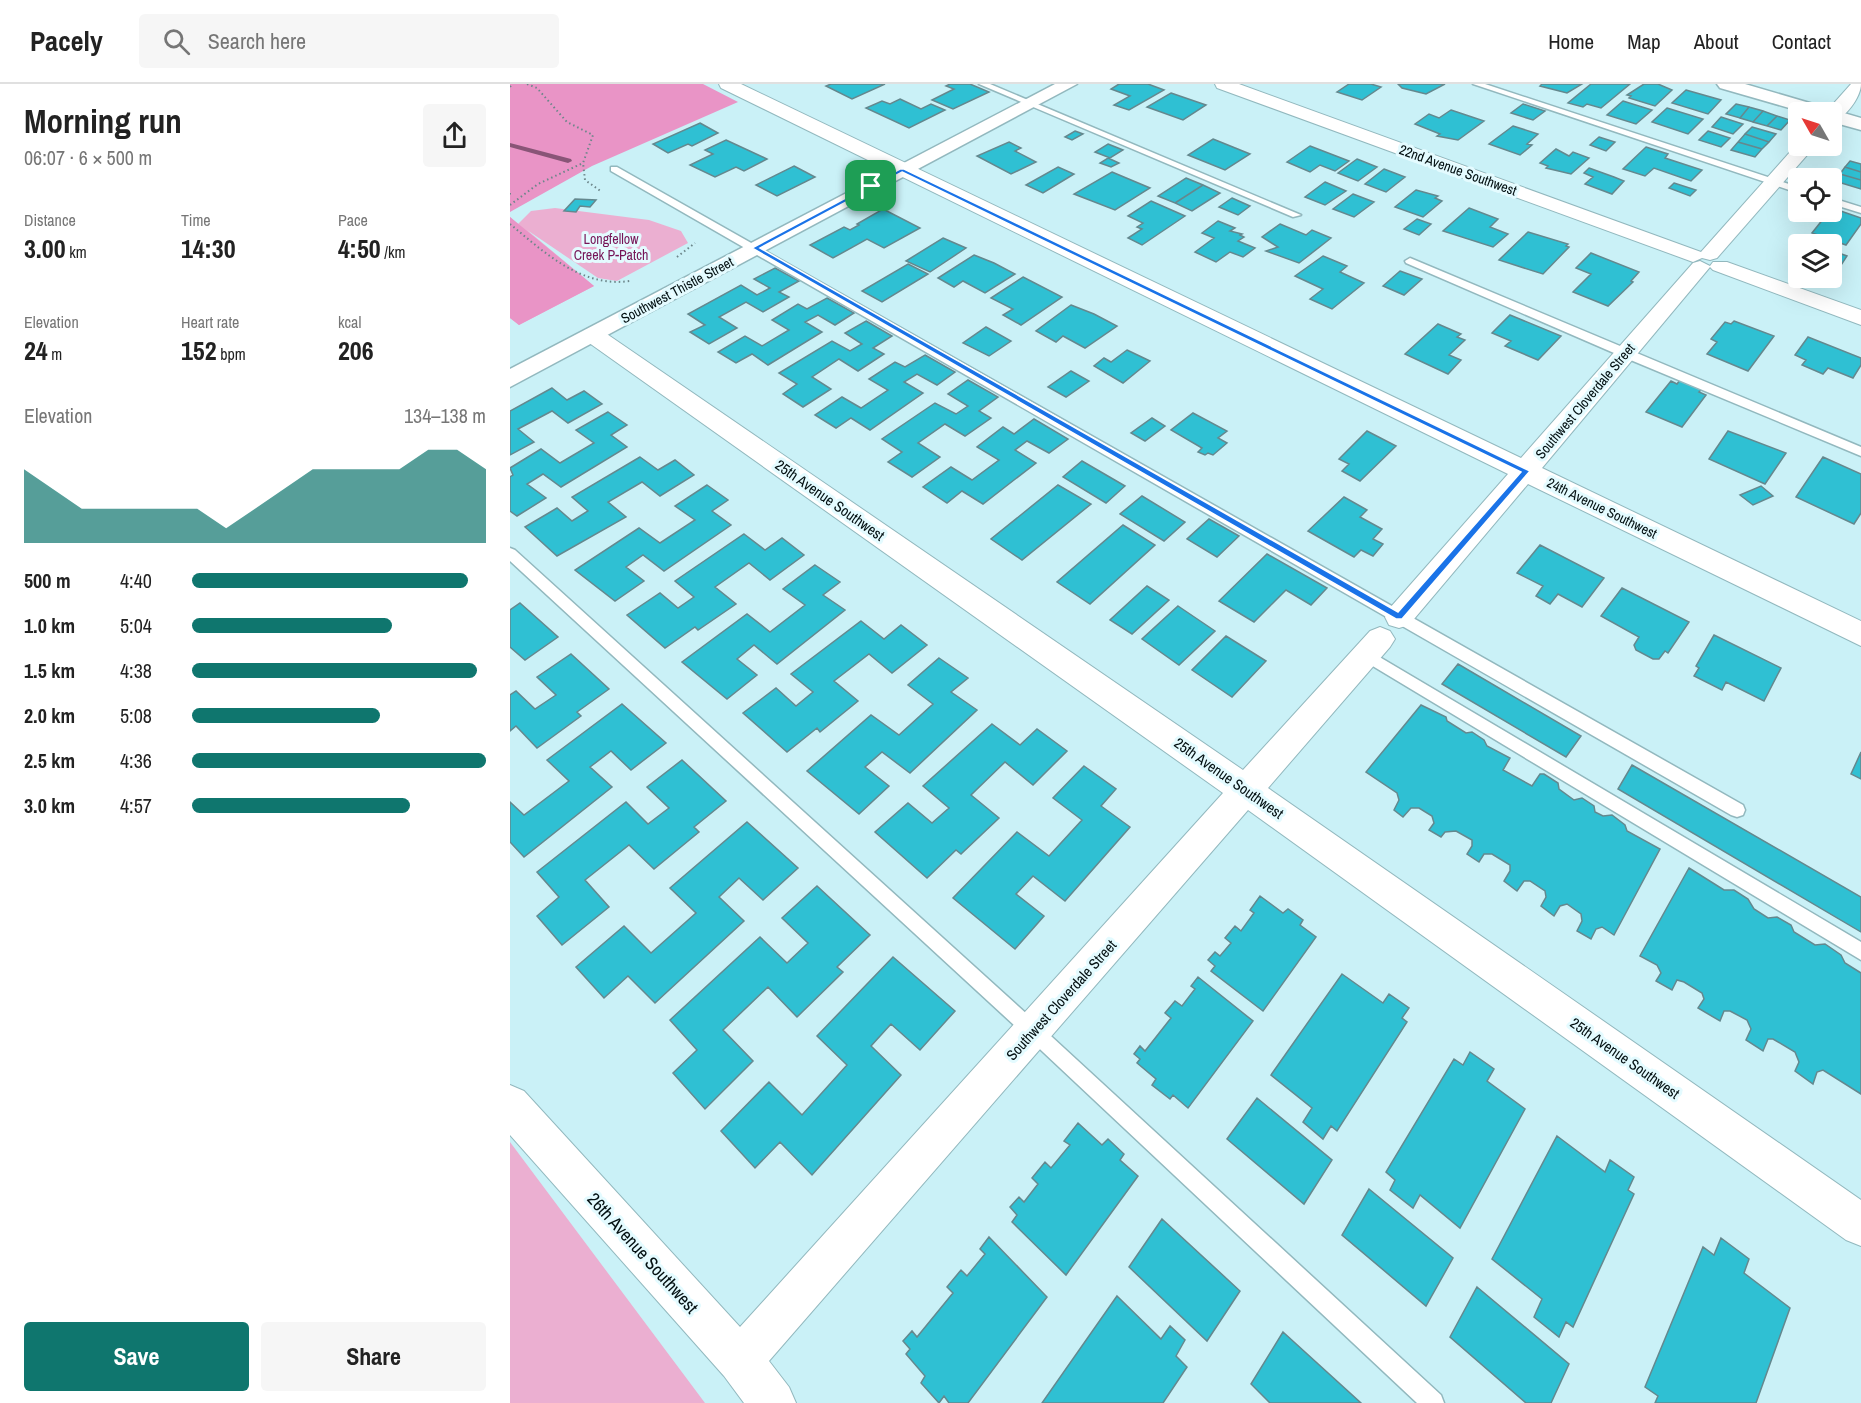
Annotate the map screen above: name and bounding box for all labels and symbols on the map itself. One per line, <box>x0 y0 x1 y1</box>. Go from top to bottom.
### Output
north arrow <box>1788 102 1842 156</box>
street label: 22nd Avenue Southwest <box>1397 140 1519 200</box>
pin <box>845 160 896 211</box>
park label: Longfellow Creek P-Patch <box>574 230 648 264</box>
street label: Southwest Thistle Street <box>618 253 736 327</box>
street label: Southwest Cloverdale Street <box>1531 339 1639 463</box>
street label: 25th Avenue Southwest <box>771 454 889 546</box>
street label: 24th Avenue Southwest <box>1544 474 1660 542</box>
street label: 25th Avenue Southwest <box>1170 732 1288 824</box>
street label: Southwest Cloverdale Street <box>1001 935 1121 1065</box>
street label: 25th Avenue Southwest <box>1566 1012 1684 1104</box>
street label: 26th Avenue Southwest <box>582 1187 704 1319</box>

